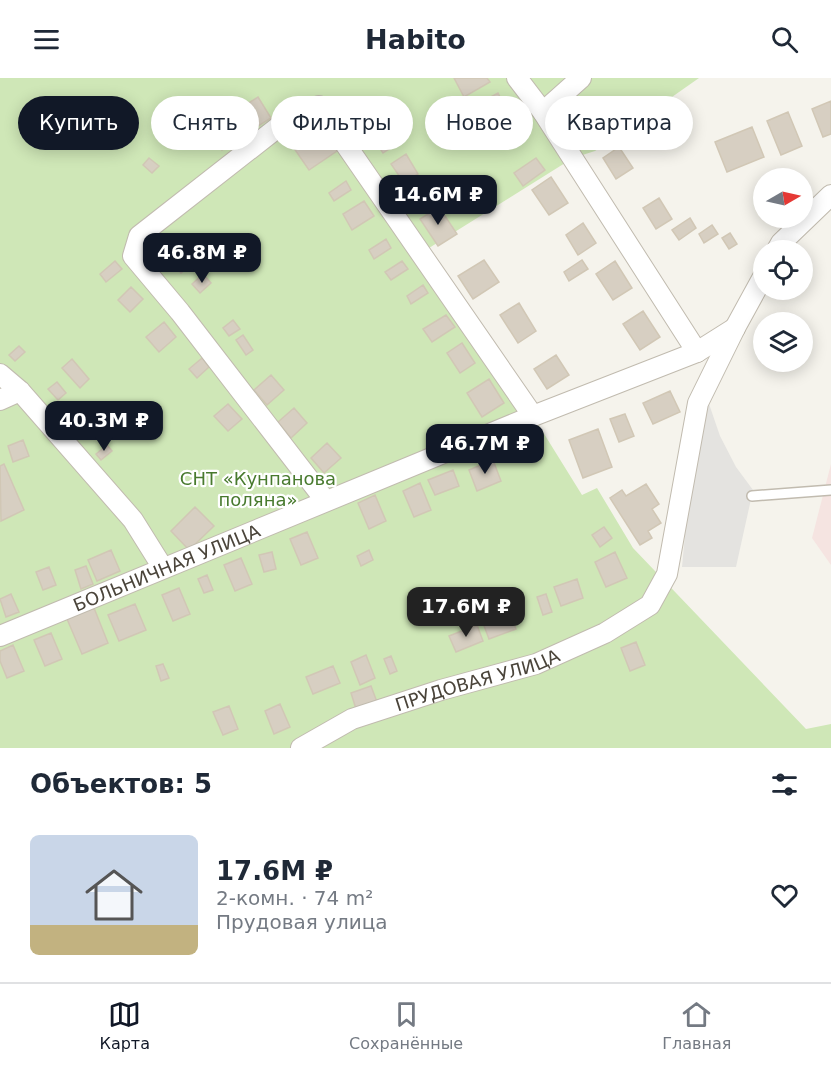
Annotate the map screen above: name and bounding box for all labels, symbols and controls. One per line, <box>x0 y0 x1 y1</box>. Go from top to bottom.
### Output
icon: menu <box>30 23 63 56</box>
icon: search <box>768 23 801 56</box>
text: Habito <box>365 24 466 55</box>
chip: Купить <box>18 96 139 150</box>
chip: Снять <box>151 96 259 150</box>
chip: Фильтры <box>271 96 413 150</box>
chip: Новое <box>425 96 533 150</box>
chip: Квартира <box>545 96 693 150</box>
north arrow <box>753 168 813 228</box>
map controls <box>753 168 813 372</box>
pin: 14.6M ₽ <box>383 175 493 226</box>
text: 14.6M ₽ <box>393 182 483 206</box>
pin: 46.8M ₽ <box>147 233 257 284</box>
text: 46.8M ₽ <box>157 240 247 264</box>
button: locate <box>753 240 813 300</box>
button: layers <box>753 312 813 372</box>
pin: 40.3M ₽ <box>49 401 159 452</box>
text: 40.3M ₽ <box>59 408 149 432</box>
pin: 46.7M ₽ <box>430 424 540 475</box>
text: 46.7M ₽ <box>440 431 530 455</box>
park label: СНТ «Кунпанова поляна» <box>180 468 336 510</box>
street label: БОЛЬНИЧНАЯ УЛИЦА <box>70 519 264 615</box>
pin: 17.6M ₽ <box>411 587 521 638</box>
text: 17.6M ₽ <box>421 594 511 618</box>
street label: ПРУДОВАЯ УЛИЦА <box>392 644 563 715</box>
icon: filters <box>768 768 801 801</box>
text: Объектов: 5 <box>30 769 212 799</box>
text: 17.6M ₽ <box>216 856 333 886</box>
icon: home <box>78 859 150 931</box>
icon: heart <box>768 879 801 912</box>
text: 2-комн. · 74 m² <box>216 886 373 910</box>
text: Прудовая улица <box>216 910 388 934</box>
tab: Карта <box>100 998 150 1053</box>
tab: Сохранённые <box>349 998 463 1053</box>
tab: Главная <box>662 998 731 1053</box>

